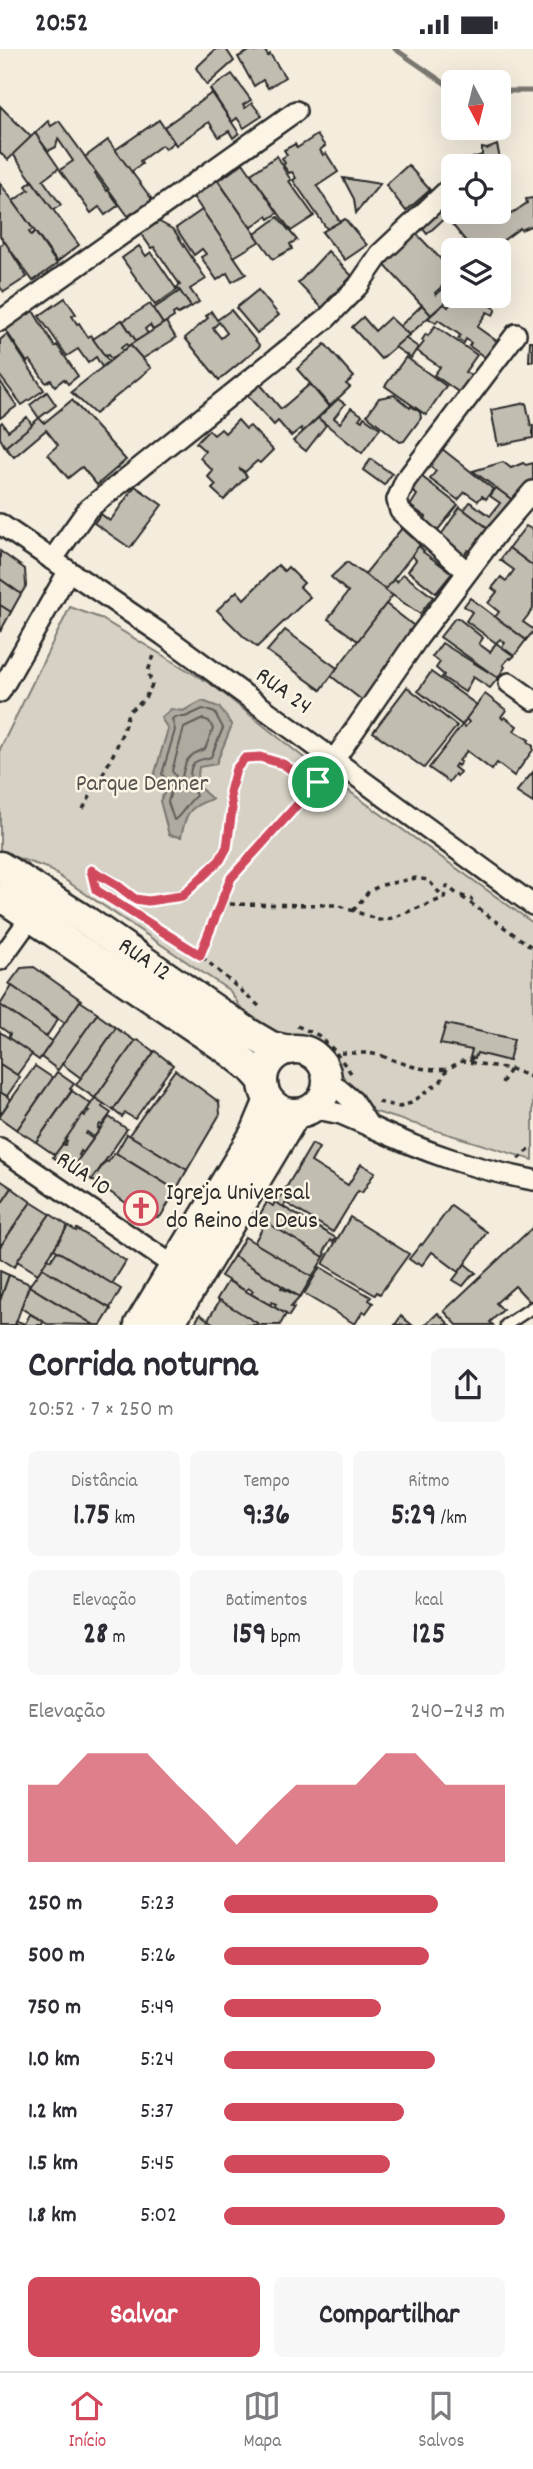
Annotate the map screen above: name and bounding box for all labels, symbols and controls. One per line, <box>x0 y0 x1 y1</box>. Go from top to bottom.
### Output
text: 20:52 <box>35 6 88 43</box>
north arrow <box>441 70 511 140</box>
map controls <box>441 70 511 308</box>
button: locate <box>441 154 511 224</box>
button: layers <box>441 238 511 308</box>
street label: RUA 24 <box>248 660 318 724</box>
pin <box>288 752 348 812</box>
icon: arrive <box>299 763 337 801</box>
park label: Parque Denner <box>76 768 208 802</box>
street label: RUA 12 <box>110 930 177 991</box>
street label: RUA 10 <box>49 1144 117 1206</box>
place label: Igreja Universal do Reino de Deus <box>166 1177 318 1239</box>
church icon: Igreja Universal do Reino de Deus <box>122 1189 160 1227</box>
text: Corrida noturna <box>28 1340 258 1395</box>
button: share <box>431 1348 505 1422</box>
text: 20:52 · 7 × 250 m <box>28 1394 174 1427</box>
text: Distância <box>71 1469 137 1496</box>
text: Tempo <box>243 1469 290 1496</box>
text: Ritmo <box>408 1469 449 1496</box>
text: 1.75 <box>73 1496 110 1539</box>
text: 9:36 <box>243 1496 290 1539</box>
text: 5:29 <box>391 1496 436 1539</box>
text: km <box>110 1506 135 1533</box>
text: /km <box>436 1506 467 1533</box>
text: Elevação <box>72 1588 136 1615</box>
text: Batimentos <box>225 1588 308 1615</box>
text: kcal <box>414 1588 443 1615</box>
text: 28 <box>83 1615 108 1658</box>
text: 159 <box>232 1615 266 1658</box>
text: 125 <box>412 1615 446 1658</box>
text: m <box>108 1625 125 1652</box>
text: bpm <box>266 1625 301 1652</box>
text: Elevação <box>28 1696 105 1729</box>
text: 240–243 m <box>411 1696 505 1729</box>
text: 250 m <box>28 1888 82 1921</box>
text: 5:23 <box>140 1888 175 1921</box>
text: 500 m <box>28 1940 85 1973</box>
text: 5:26 <box>140 1940 176 1973</box>
text: 750 m <box>28 1992 81 2025</box>
text: 5:49 <box>140 1992 175 2025</box>
text: 1.0 km <box>28 2044 80 2077</box>
text: 5:24 <box>140 2044 174 2077</box>
text: 1.2 km <box>28 2096 77 2129</box>
text: 5:37 <box>140 2096 174 2129</box>
text: 1.5 km <box>28 2148 78 2181</box>
text: 5:45 <box>140 2148 175 2181</box>
text: 1.8 km <box>28 2200 77 2233</box>
text: 5:02 <box>140 2200 177 2233</box>
button: Salvar <box>28 2277 260 2357</box>
button: Compartilhar <box>274 2277 505 2357</box>
tab: Início <box>68 2387 106 2456</box>
tab: Mapa <box>243 2387 281 2456</box>
tab: Salvos <box>418 2387 465 2456</box>

